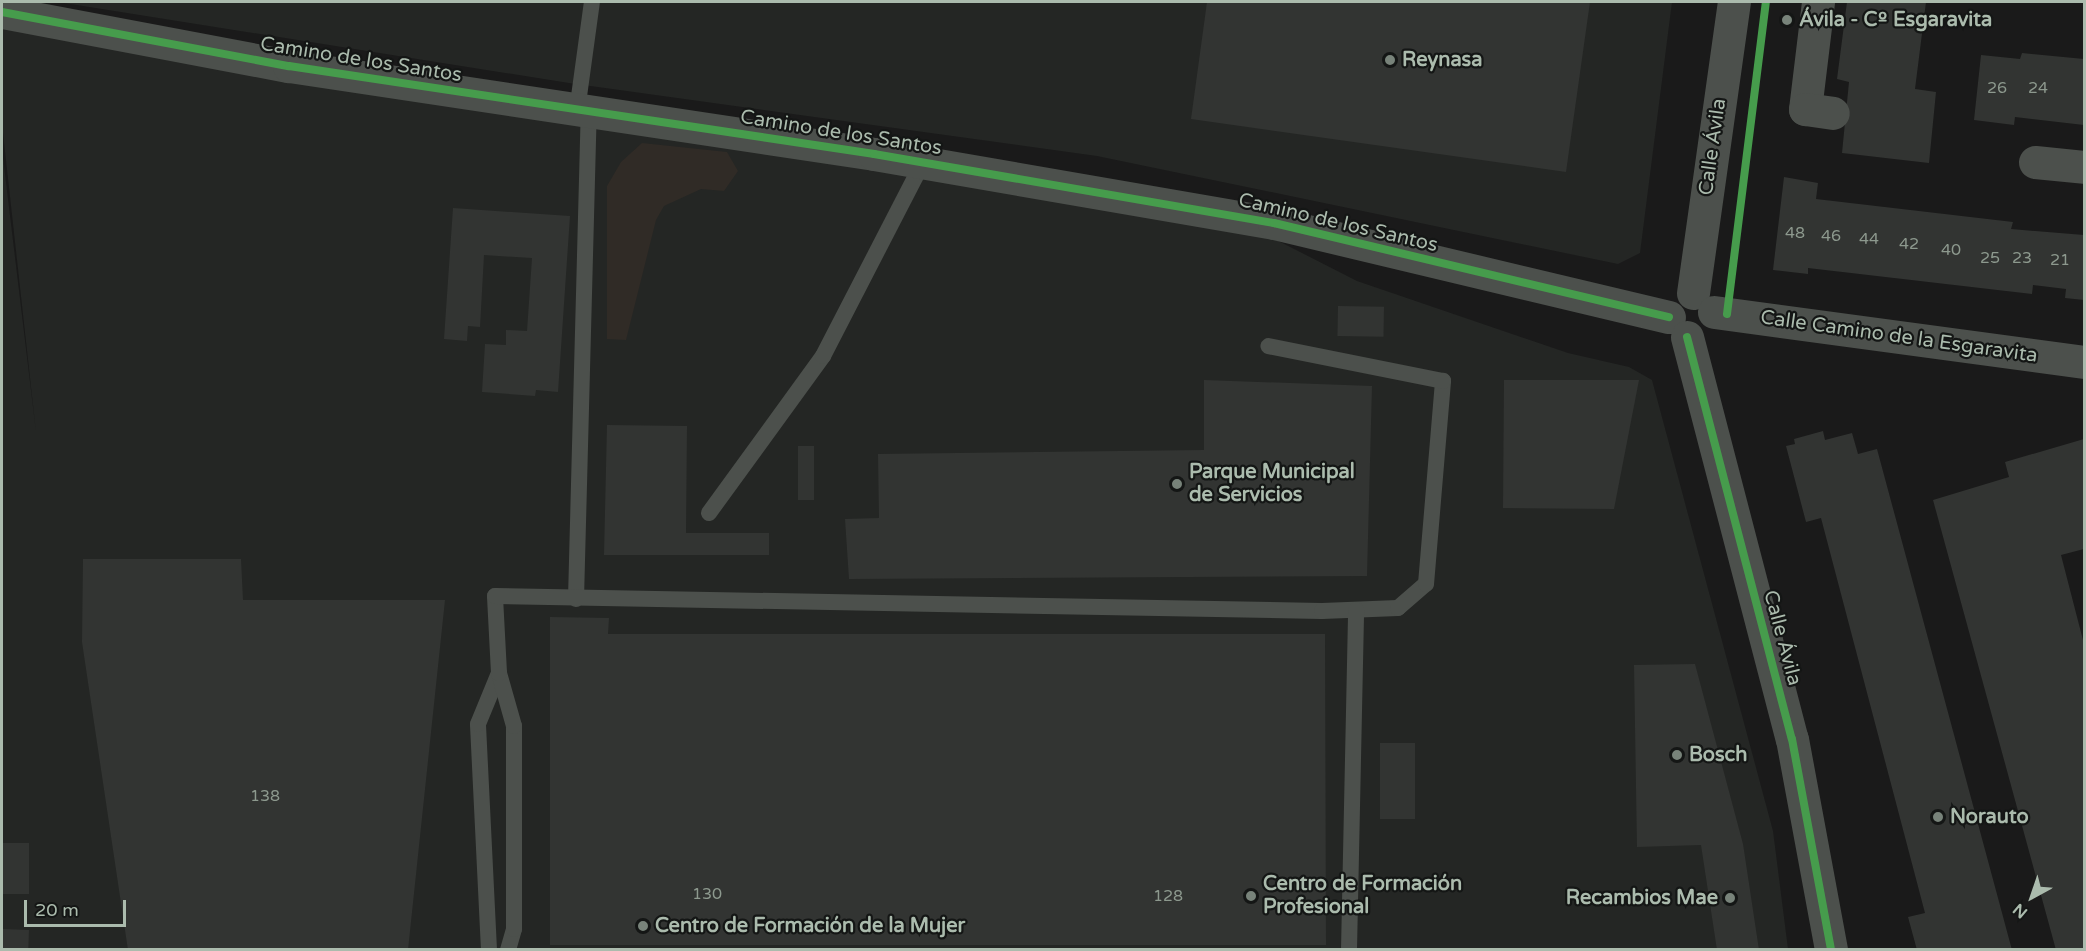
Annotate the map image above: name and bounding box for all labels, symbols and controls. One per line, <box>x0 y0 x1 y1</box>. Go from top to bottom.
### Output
place label: Ávila - Cº Esgaravita <box>1799 8 1992 32</box>
marker: Ávila - Cº Esgaravita <box>1780 13 1794 27</box>
street label: Camino de los Santos <box>258 32 464 88</box>
place label: Reynasa <box>1402 48 1482 72</box>
marker: Reynasa <box>1383 53 1397 67</box>
house number: 26 <box>1987 78 2007 98</box>
house number: 24 <box>2028 78 2048 98</box>
street label: Calle Ávila <box>1694 97 1732 197</box>
street label: Camino de los Santos <box>738 105 944 161</box>
street label: Camino de los Santos <box>1236 188 1440 258</box>
house number: 48 <box>1785 223 1805 243</box>
house number: 46 <box>1821 226 1841 246</box>
house number: 44 <box>1859 229 1879 249</box>
house number: 42 <box>1899 234 1919 254</box>
house number: 40 <box>1941 240 1961 260</box>
house number: 25 <box>1980 248 2000 268</box>
house number: 23 <box>2012 248 2032 268</box>
house number: 21 <box>2050 250 2070 270</box>
street label: Calle Camino de la Esgaravita <box>1759 306 2039 368</box>
place label: Parque Municipal de Servicios <box>1189 460 1355 507</box>
marker: Parque Municipal de Servicios <box>1170 477 1184 491</box>
street label: Calle Ávila <box>1758 588 1806 688</box>
place label: Bosch <box>1689 743 1747 767</box>
marker: Bosch <box>1670 748 1684 762</box>
house number: 138 <box>250 786 280 806</box>
place label: Norauto <box>1950 805 2029 829</box>
marker: Norauto <box>1931 810 1945 824</box>
north arrow <box>2002 867 2062 927</box>
place label: Centro de Formación Profesional <box>1263 873 1462 920</box>
house number: 130 <box>692 884 722 904</box>
house number: 128 <box>1153 886 1183 906</box>
place label: Recambios Mae <box>1566 886 1718 910</box>
scale bar <box>27 888 129 926</box>
marker: Centro de Formación Profesional <box>1244 889 1258 903</box>
marker: Recambios Mae <box>1723 891 1737 905</box>
text: 20 m <box>35 899 79 921</box>
text: N <box>2009 899 2032 923</box>
place label: Centro de Formación de la Mujer <box>655 914 965 938</box>
marker: Centro de Formación de la Mujer <box>636 919 650 933</box>

